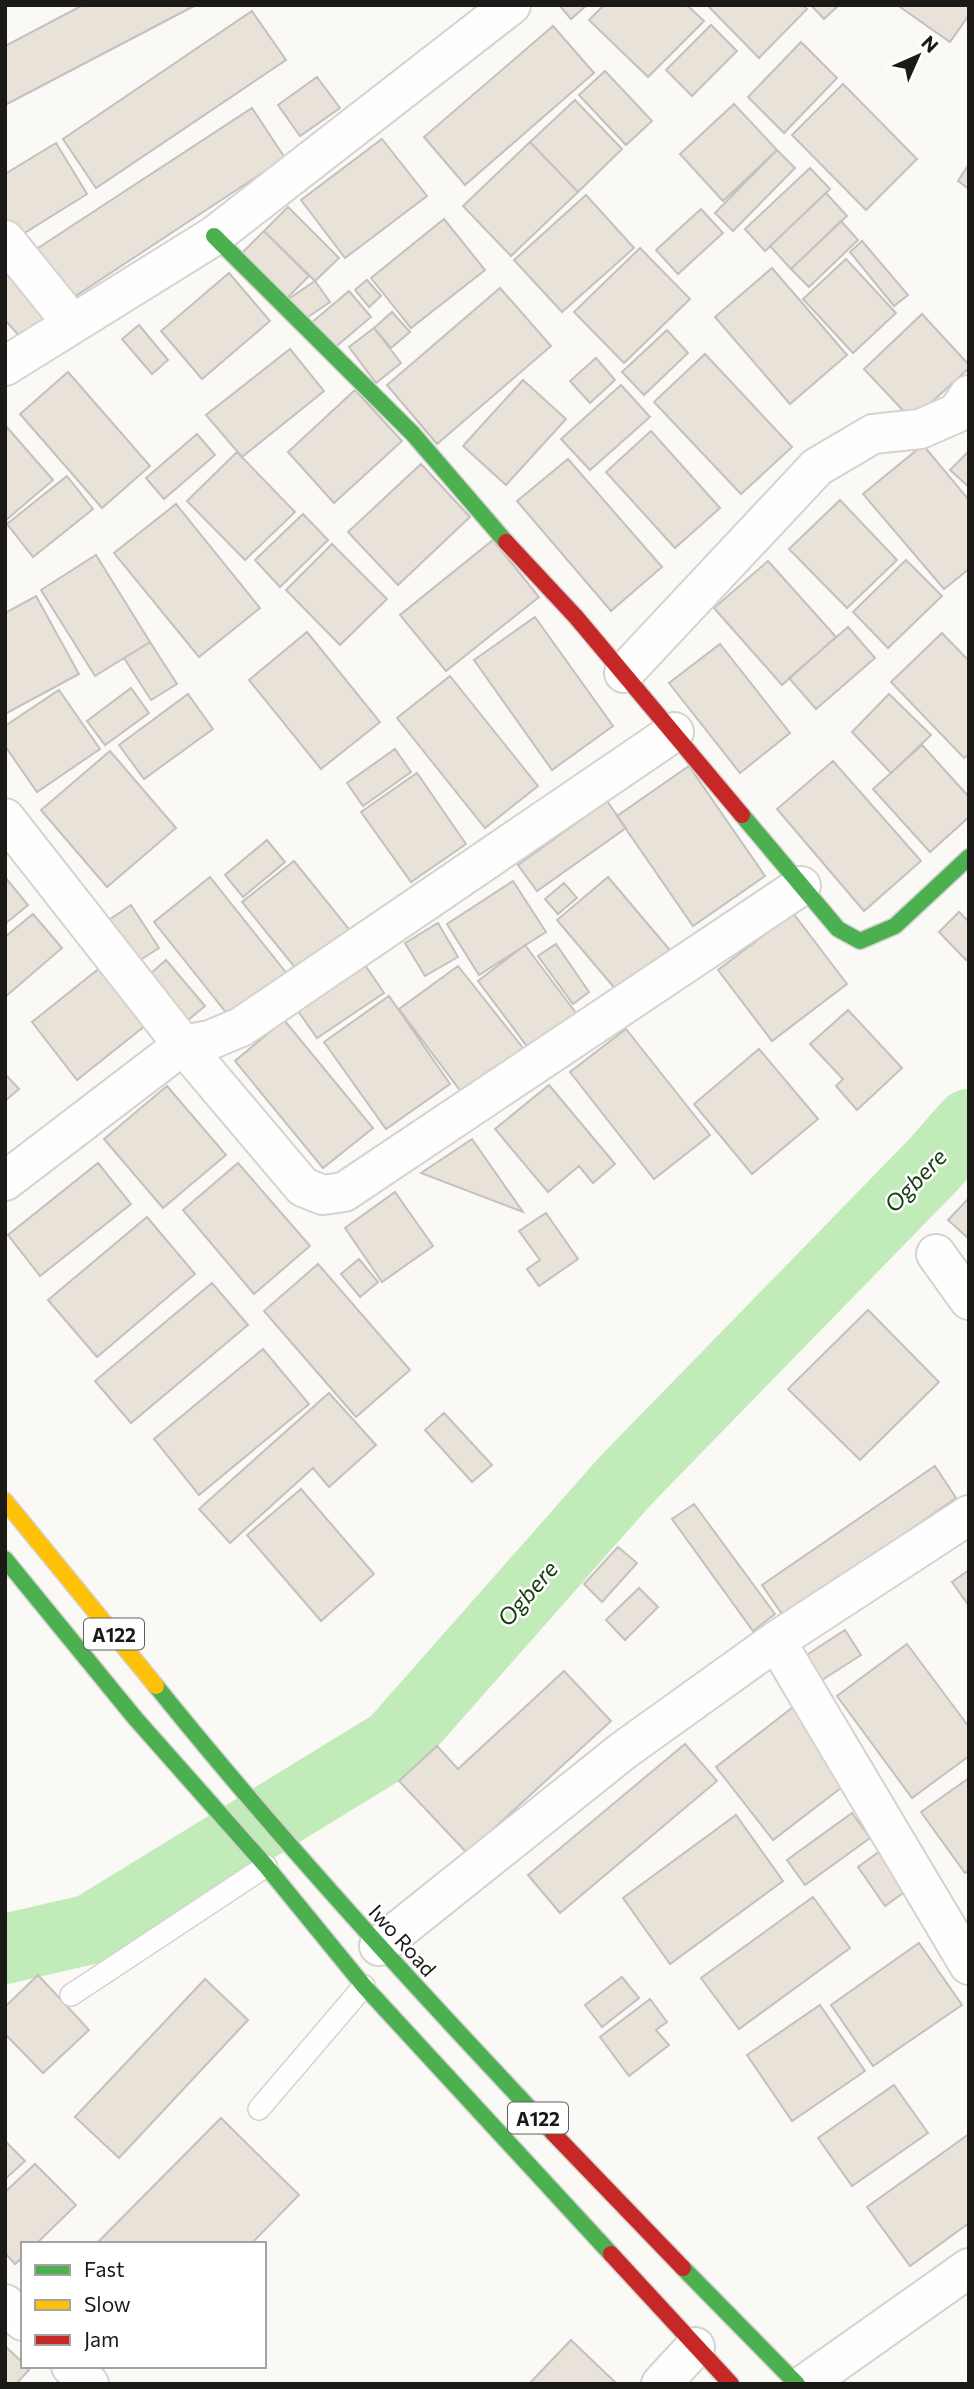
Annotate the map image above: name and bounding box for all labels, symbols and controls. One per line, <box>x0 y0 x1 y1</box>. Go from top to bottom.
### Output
north arrow <box>883 21 953 91</box>
text: N <box>917 30 944 57</box>
water label: Ogbere <box>878 1142 952 1218</box>
water label: Ogbere <box>491 1554 563 1632</box>
road number: A122 <box>84 1618 144 1650</box>
street label: Iwo Road <box>364 1899 442 1981</box>
road number: A122 <box>508 2102 568 2134</box>
legend <box>21 2242 266 2368</box>
text: Fast <box>84 2256 125 2281</box>
text: Slow <box>84 2291 131 2316</box>
text: Jam <box>84 2326 119 2351</box>

